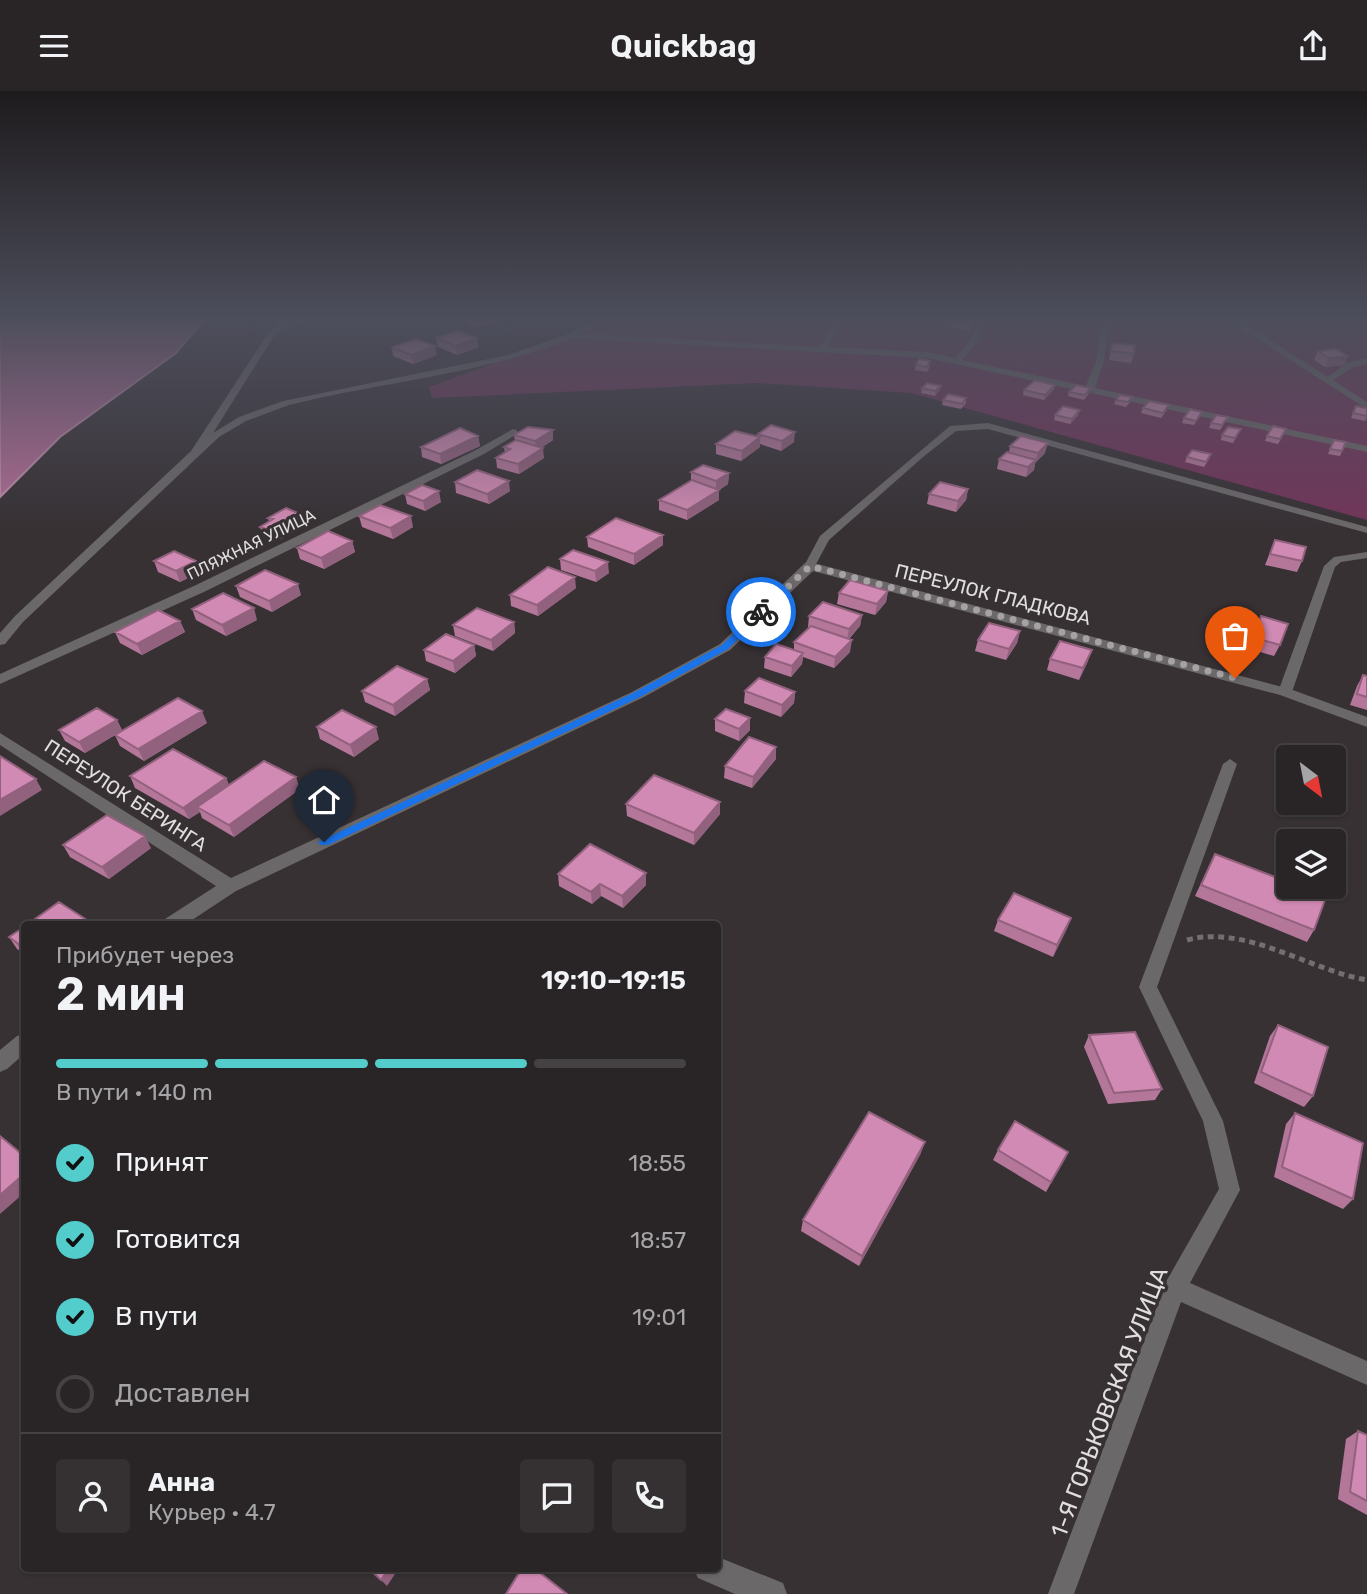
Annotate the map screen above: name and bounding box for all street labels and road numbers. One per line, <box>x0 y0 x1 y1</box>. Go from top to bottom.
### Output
street label: ПЛЯЖНАЯ УЛИЦА <box>184 505 319 584</box>
street label: ПЕРЕУЛОК ГЛАДКОВА <box>892 559 1094 630</box>
street label: ПЕРЕУЛОК БЕРИНГА <box>40 734 211 857</box>
street label: 1-Я ГОРЬКОВСКАЯ УЛИЦА <box>1044 1263 1174 1541</box>

